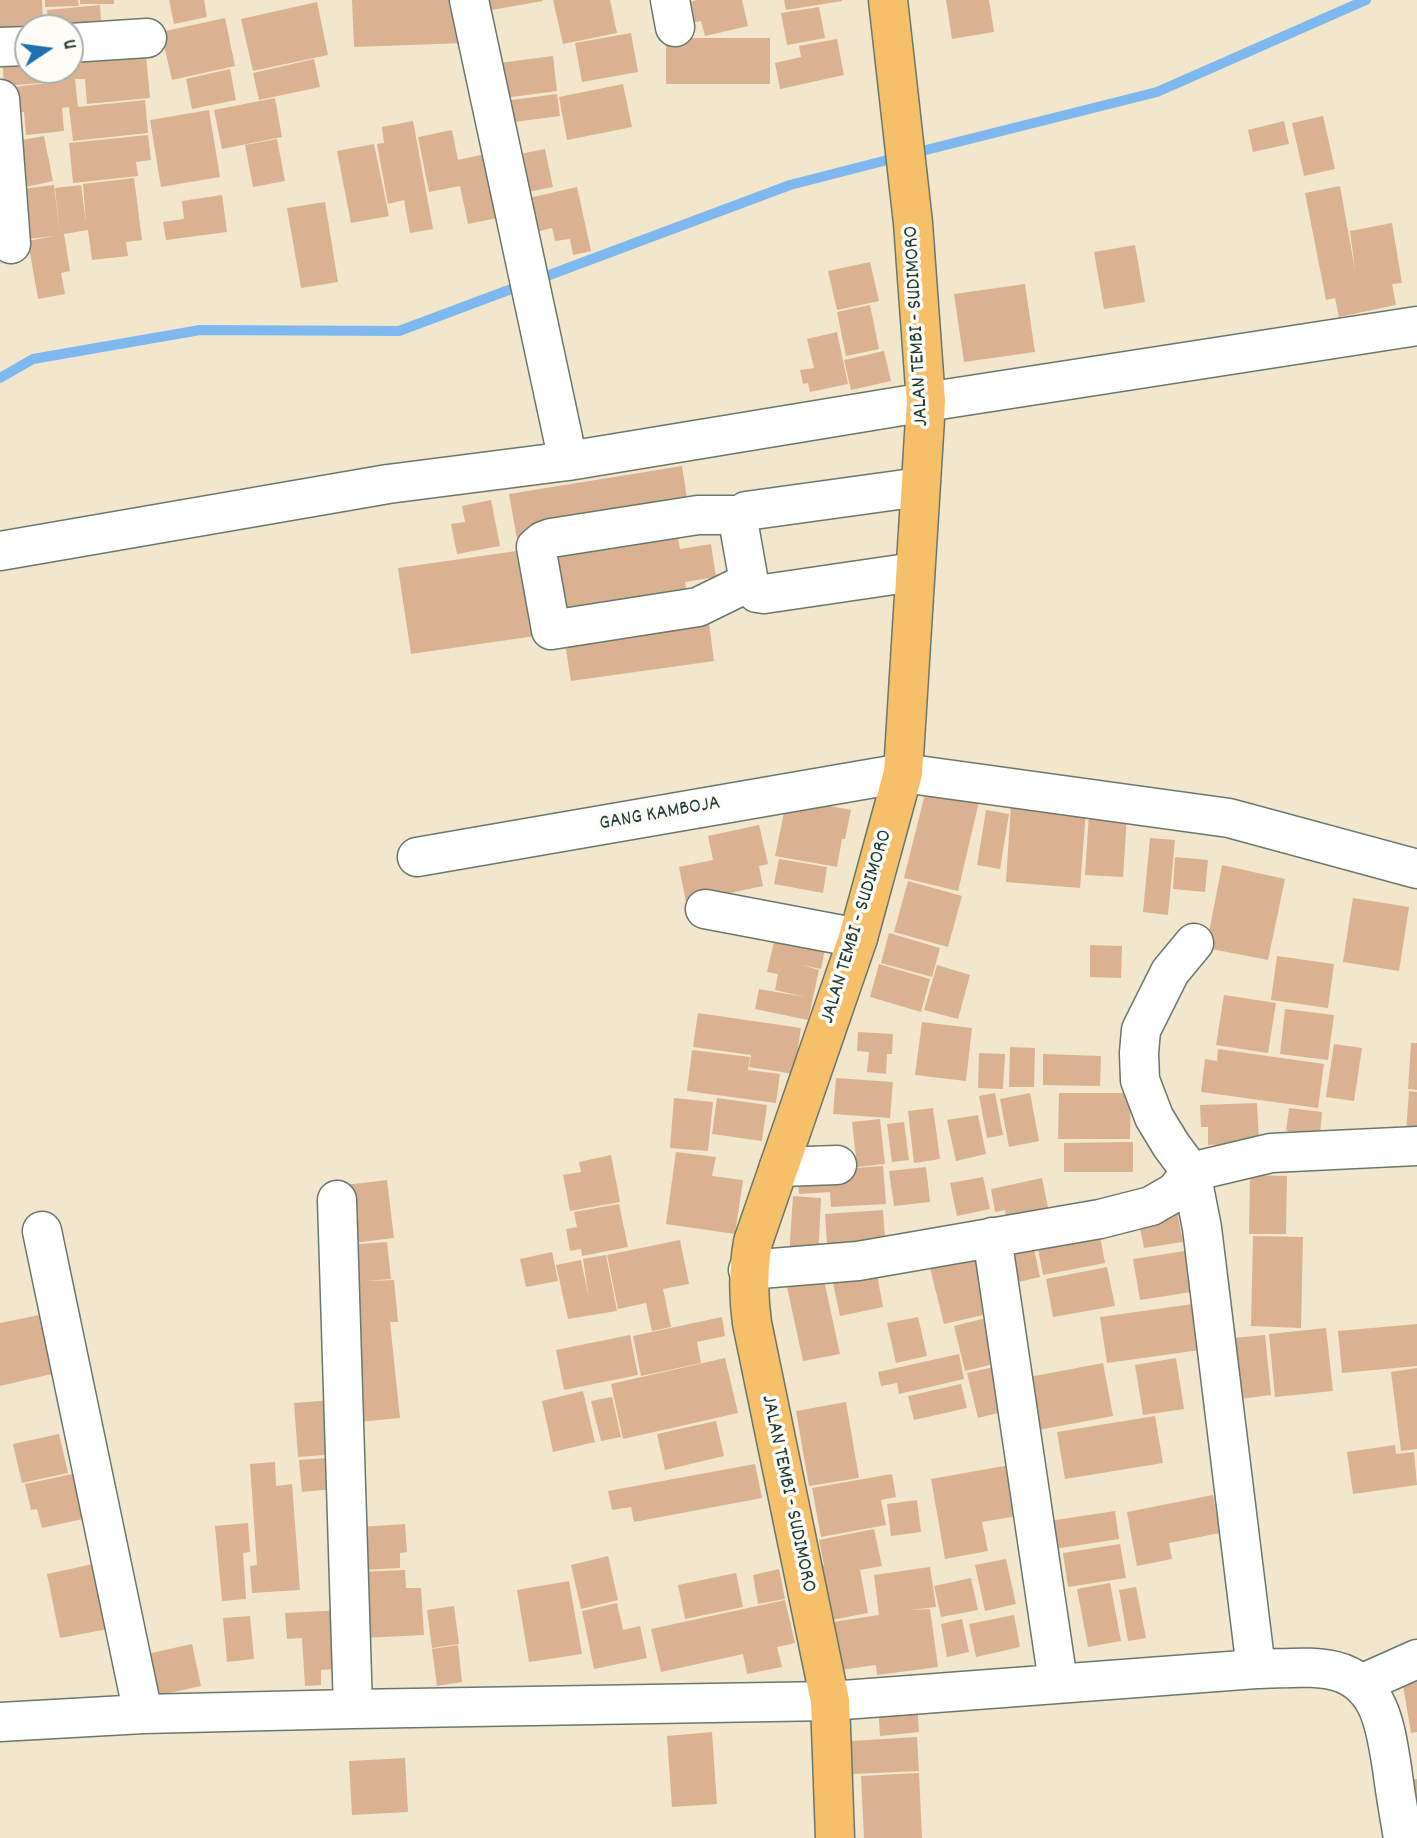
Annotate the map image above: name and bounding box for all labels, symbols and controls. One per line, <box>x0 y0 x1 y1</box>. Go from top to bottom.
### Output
north arrow <box>14 14 84 84</box>
text: U <box>54 37 82 52</box>
street label: JALAN TEMBI - SUDIMORO <box>900 225 936 427</box>
street label: GANG KAMBOJA <box>598 792 722 838</box>
street label: JALAN TEMBI - SUDIMORO <box>817 827 899 1027</box>
street label: JALAN TEMBI - SUDIMORO <box>754 1393 820 1595</box>

